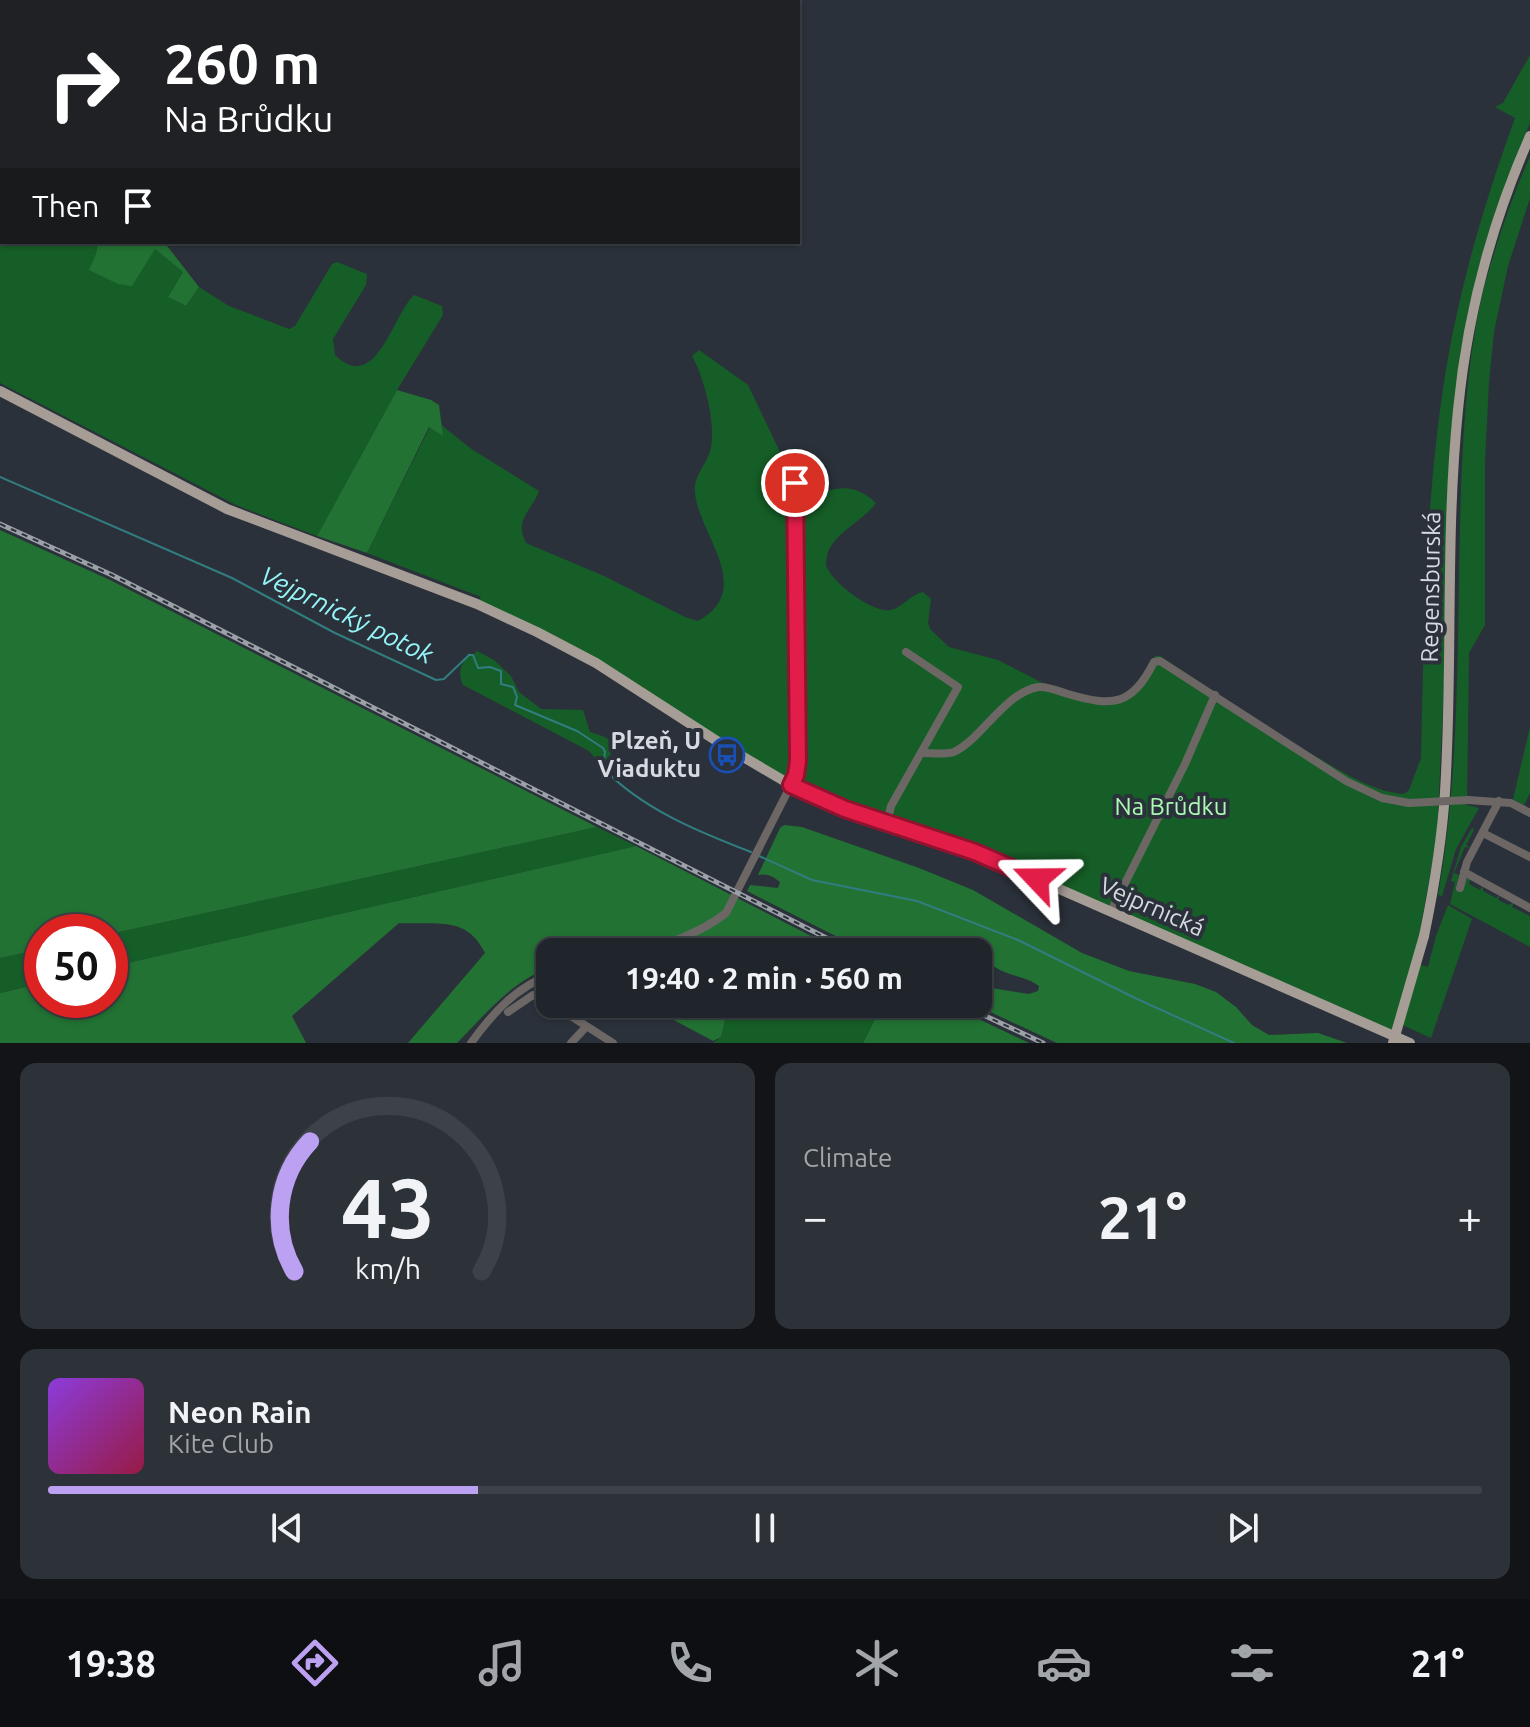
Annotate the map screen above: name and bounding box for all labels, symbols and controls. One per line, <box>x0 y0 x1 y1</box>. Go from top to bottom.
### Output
icon: right <box>32 32 136 136</box>
text: 260 m <box>164 32 320 95</box>
text: Na Brůdku <box>164 98 333 139</box>
icon: arrive <box>116 184 160 228</box>
text: Then <box>32 189 100 223</box>
pin <box>761 449 829 517</box>
icon: arrive <box>773 461 817 505</box>
street label: Regensburská <box>1416 511 1445 663</box>
water label: Vejprnický potok <box>256 560 439 669</box>
place label: Plzeň, U Viaduktu <box>598 727 701 782</box>
bus stop icon: Plzeň, U Viaduktu <box>708 736 746 774</box>
park label: Na Brůdku <box>1115 793 1227 820</box>
position arrow <box>995 837 1079 921</box>
street label: Vejprnická <box>1096 871 1209 942</box>
speed limit sign: 50 <box>24 914 128 1018</box>
text: 19:40 · 2 min · 560 m <box>625 961 903 995</box>
text: Climate <box>803 1143 892 1172</box>
text: 43 <box>341 1160 434 1254</box>
text: 21° <box>1098 1183 1187 1250</box>
text: − <box>803 1192 828 1241</box>
text: + <box>1457 1192 1482 1241</box>
text: km/h <box>355 1252 421 1284</box>
text: Neon Rain <box>168 1395 312 1429</box>
text: Kite Club <box>168 1429 274 1458</box>
icon: previous <box>265 1506 309 1550</box>
icon: pause <box>743 1506 787 1550</box>
icon: next <box>1221 1506 1265 1550</box>
icon: directions <box>287 1635 343 1691</box>
icon: music <box>474 1635 530 1691</box>
icon: phone <box>662 1635 718 1691</box>
icon: climate <box>849 1635 905 1691</box>
icon: car <box>1036 1635 1092 1691</box>
icon: filters <box>1224 1635 1280 1691</box>
text: 19:38 <box>66 1643 156 1684</box>
text: 21° <box>1411 1643 1464 1684</box>

